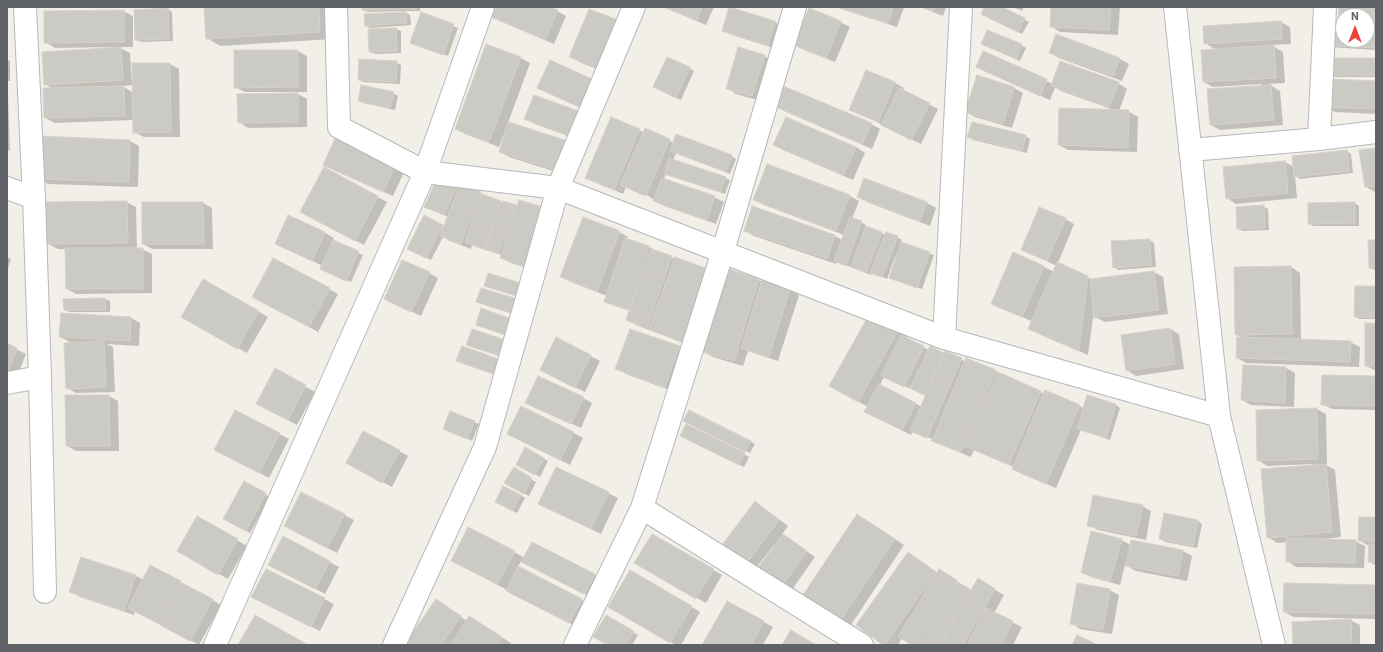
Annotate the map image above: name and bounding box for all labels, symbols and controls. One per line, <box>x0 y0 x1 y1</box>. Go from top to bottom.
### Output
north arrow <box>1335 8 1375 48</box>
text: N <box>1351 10 1359 23</box>

